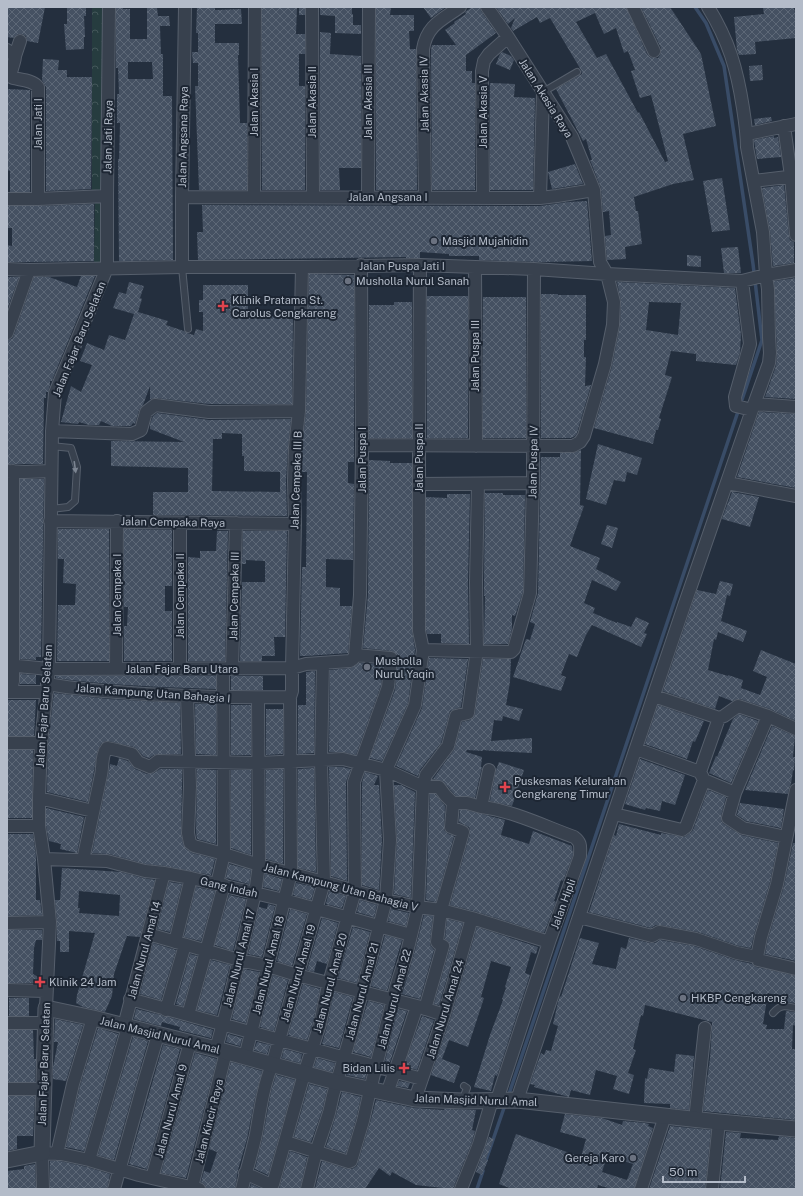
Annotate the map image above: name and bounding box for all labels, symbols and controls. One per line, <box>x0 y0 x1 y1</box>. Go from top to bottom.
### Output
street label: Jalan Akasia IV <box>417 55 431 132</box>
street label: Jalan Akasia Raya <box>517 56 575 140</box>
street label: Jalan Akasia III <box>362 65 374 140</box>
street label: Jalan Akasia II <box>306 66 318 138</box>
street label: Jalan Akasia I <box>248 68 260 136</box>
street label: Jalan Akasia V <box>477 75 489 148</box>
street label: Jalan Angsana Raya <box>176 86 190 188</box>
street label: Jalan Jati I <box>32 98 44 150</box>
street label: Jalan Jati Raya <box>101 100 115 174</box>
street label: Jalan Angsana I <box>348 191 428 203</box>
place label: Masjid Mujahidin <box>442 235 528 247</box>
marker: Masjid Mujahidin <box>429 236 439 246</box>
street label: Jalan Puspa Jati I <box>359 260 445 272</box>
place label: Musholla Nurul Sanah <box>356 275 469 287</box>
marker: Musholla Nurul Sanah <box>343 276 353 286</box>
street label: Jalan Fajar Baru Selatan <box>50 280 108 398</box>
place label: Klinik Pratama St. Carolus Cengkareng <box>232 294 337 319</box>
marker: Klinik Pratama St. Carolus Cengkareng <box>217 300 229 312</box>
street label: Jalan Puspa III <box>469 320 481 392</box>
street label: Jalan Puspa II <box>413 423 425 493</box>
street label: Jalan Puspa IV <box>526 425 540 499</box>
street label: Jalan Puspa I <box>356 427 368 493</box>
street label: Jalan Cempaka III B <box>288 430 304 530</box>
one-way arrow <box>72 460 78 473</box>
street label: Jalan Cempaka Raya <box>121 515 225 529</box>
street label: Jalan Cempaka III <box>227 552 241 640</box>
street label: Jalan Cempaka II <box>174 553 186 639</box>
street label: Jalan Cempaka I <box>111 554 123 636</box>
street label: Jalan Fajar Baru Selatan <box>34 644 54 768</box>
place label: Musholla Nurul Yaqin <box>375 655 434 680</box>
marker: Musholla Nurul Yaqin <box>362 662 372 672</box>
street label: Jalan Fajar Baru Utara <box>126 663 238 675</box>
street label: Jalan Kampung Utan Bahagia I <box>75 682 231 704</box>
place label: Puskesmas Kelurahan Cengkareng Timur <box>514 775 626 800</box>
marker: Puskesmas Kelurahan Cengkareng Timur <box>499 781 511 793</box>
street label: Jalan Kampung Utan Bahagia V <box>263 861 420 914</box>
street label: Gang Indah <box>199 875 259 899</box>
street label: Jalan Hipli <box>548 877 578 931</box>
street label: Jalan Nurul Amal 14 <box>125 900 163 1000</box>
street label: Jalan Nurul Amal 17 <box>221 907 257 1008</box>
street label: Jalan Nurul Amal 18 <box>250 914 286 1016</box>
street label: Jalan Nurul Amal 19 <box>278 923 318 1023</box>
street label: Jalan Nurul Amal 20 <box>311 931 349 1034</box>
street label: Jalan Nurul Amal 21 <box>343 941 381 1041</box>
street label: Jalan Nurul Amal 22 <box>375 947 413 1050</box>
street label: Jalan Nurul Amal 24 <box>424 958 466 1060</box>
marker: Klinik 24 Jam <box>34 976 46 988</box>
place label: Klinik 24 Jam <box>49 976 117 988</box>
place label: HKBP Cengkareng <box>691 992 787 1004</box>
marker: HKBP Cengkareng <box>678 993 688 1003</box>
street label: Jalan Fajar Baru Selatan <box>36 1002 52 1126</box>
street label: Jalan Masjid Nurul Amal <box>99 1014 221 1056</box>
place label: Bidan Lilis <box>343 1062 395 1074</box>
marker: Bidan Lilis <box>398 1062 410 1074</box>
street label: Jalan Nurul Amal 9 <box>153 1063 189 1159</box>
street label: Jalan Kincir Raya <box>193 1078 225 1164</box>
street label: Jalan Masjid Nurul Amal <box>414 1092 538 1108</box>
place label: Gereja Karo <box>565 1152 625 1164</box>
marker: Gereja Karo <box>628 1153 638 1163</box>
scale bar <box>663 1158 745 1184</box>
text: 50 m <box>669 1165 697 1179</box>

